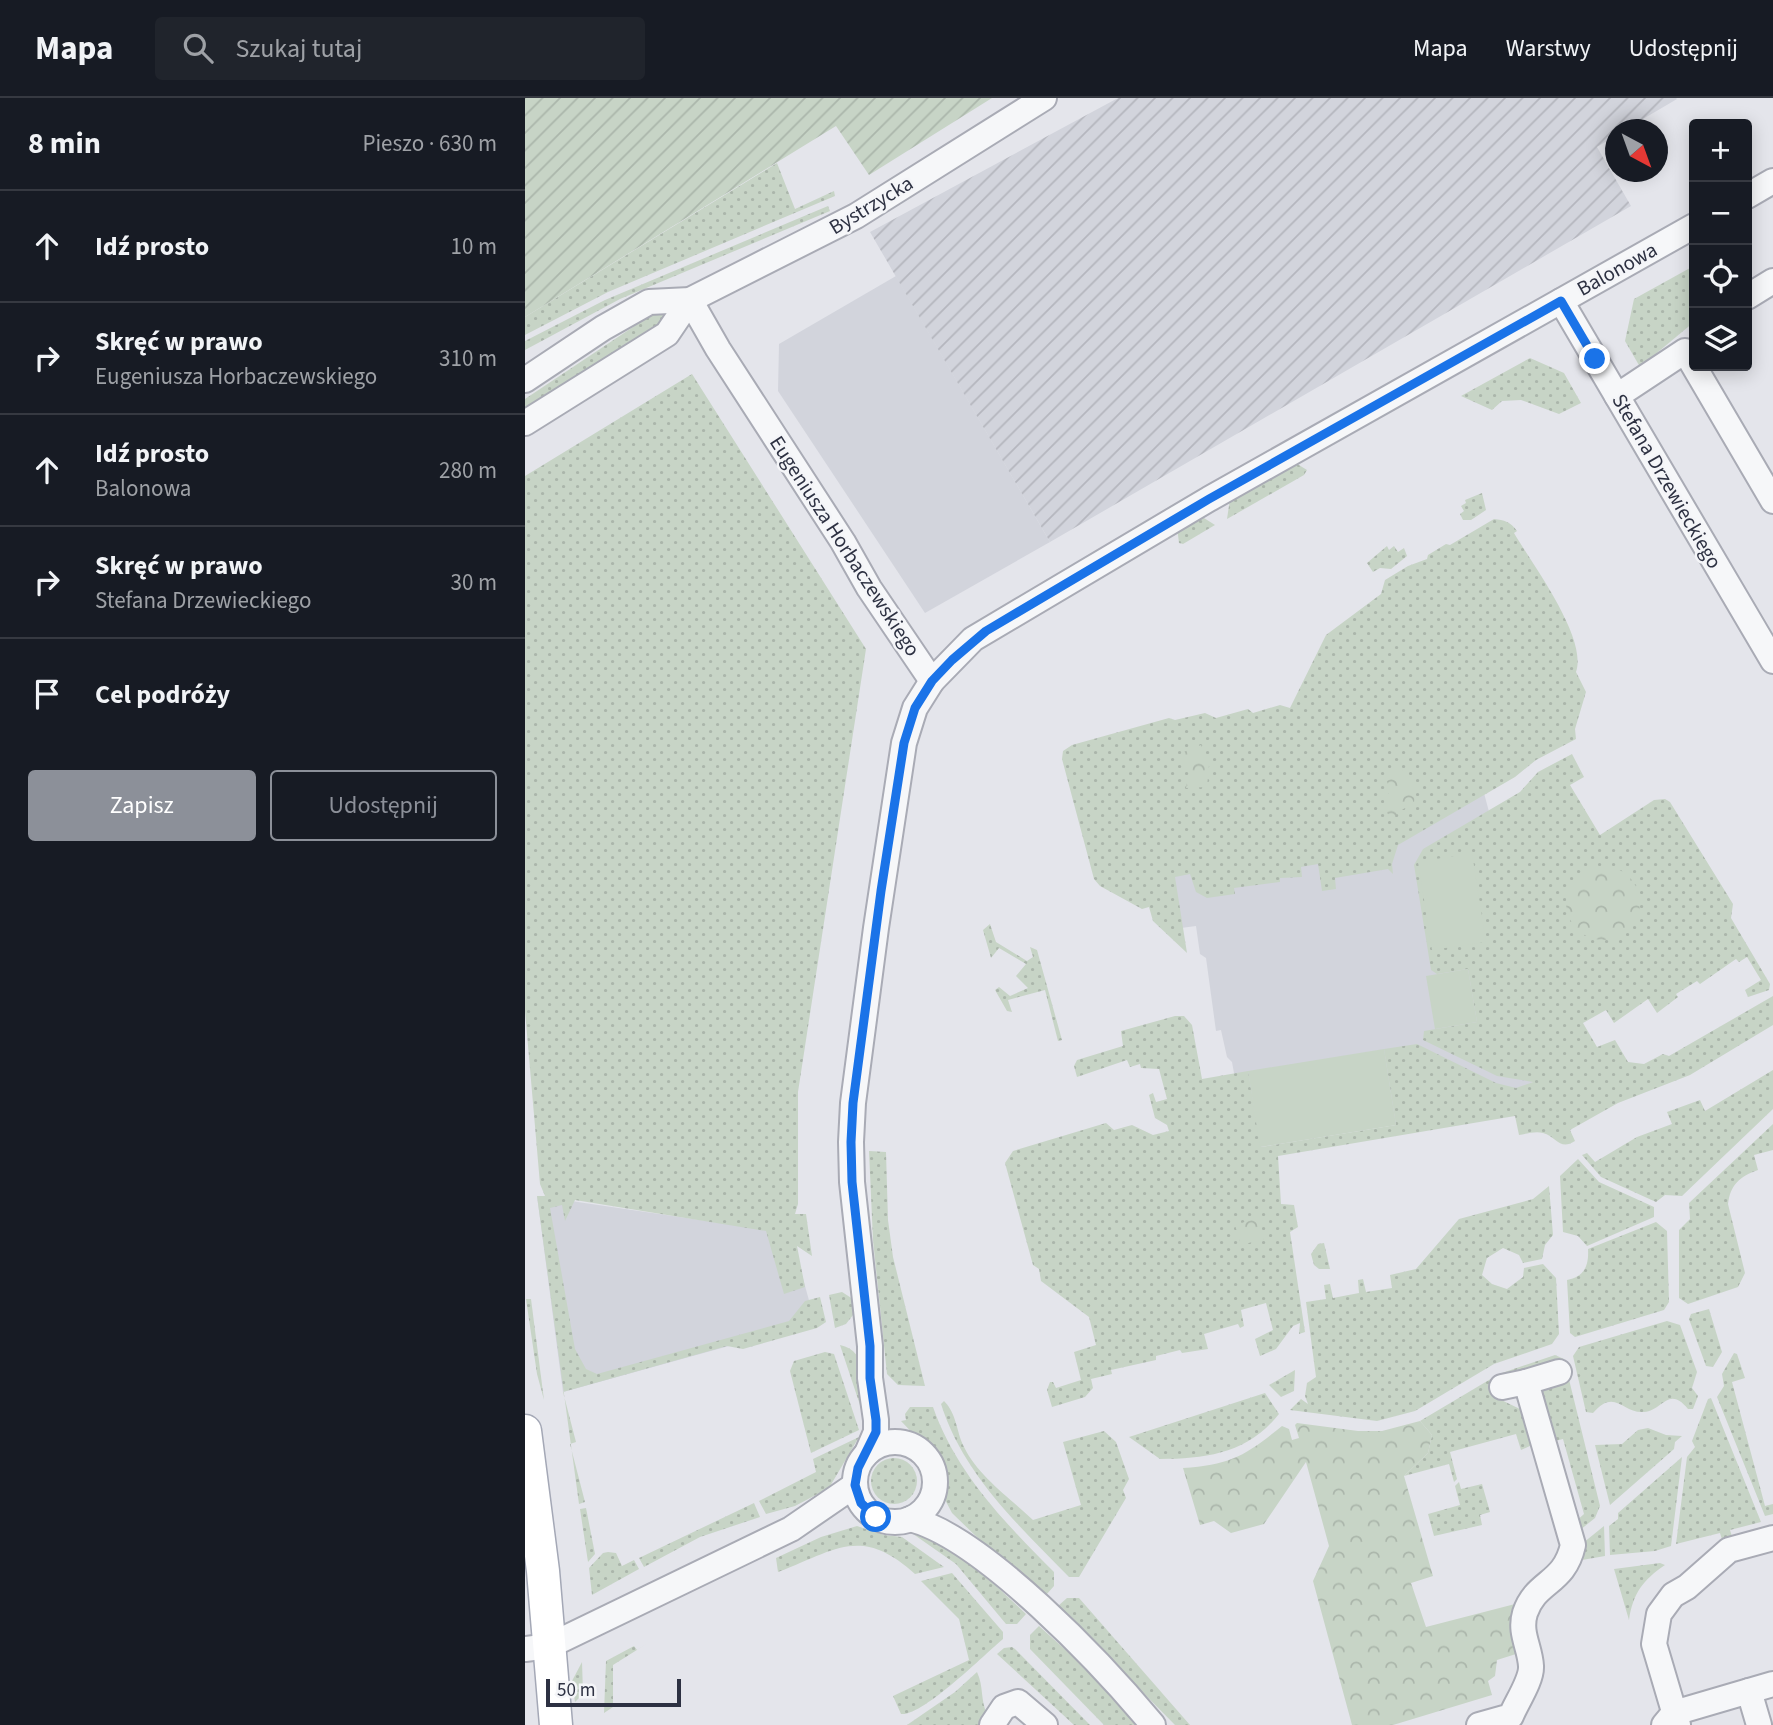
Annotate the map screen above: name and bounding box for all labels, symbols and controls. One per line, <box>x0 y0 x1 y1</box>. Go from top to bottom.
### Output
search box <box>155 17 645 80</box>
text: Mapa <box>35 25 113 72</box>
icon: search <box>179 29 217 67</box>
text: Szukaj tutaj <box>235 30 362 67</box>
text: Mapa <box>1413 31 1468 66</box>
text: Warstwy <box>1506 31 1591 66</box>
text: Udostępnij <box>1629 31 1738 66</box>
north arrow <box>1605 119 1668 182</box>
map controls <box>1689 119 1752 371</box>
button: + <box>1689 119 1752 182</box>
text: 8 min <box>28 122 101 165</box>
text: Pieszo · 630 m <box>362 127 497 160</box>
street label: Bystrzycka <box>823 168 919 242</box>
button: − <box>1689 182 1752 245</box>
icon: ahead <box>28 227 66 265</box>
text: Idź prosto <box>95 228 209 265</box>
text: 10 m <box>450 230 497 263</box>
street label: Balonowa <box>1571 235 1663 303</box>
button: locate <box>1689 245 1752 308</box>
button: layers <box>1689 308 1752 371</box>
text: Skręć w prawo <box>95 323 263 360</box>
icon: right <box>28 339 66 377</box>
text: 310 m <box>439 342 497 375</box>
route end <box>1579 343 1610 374</box>
text: Eugeniusza Horbaczewskiego <box>95 360 377 393</box>
street label: Stefana Drzewieckiego <box>1605 388 1729 574</box>
street label: Eugeniusza Horbaczewskiego <box>762 430 928 662</box>
text: Idź prosto <box>95 435 209 472</box>
icon: ahead <box>28 451 66 489</box>
text: 280 m <box>439 454 497 487</box>
text: Balonowa <box>95 472 191 505</box>
text: Skręć w prawo <box>95 547 263 584</box>
icon: right <box>28 563 66 601</box>
text: 30 m <box>450 566 497 599</box>
text: Stefana Drzewieckiego <box>95 584 311 617</box>
icon: arrive <box>28 675 66 713</box>
text: Cel podróży <box>95 676 230 713</box>
button: Zapisz <box>28 770 256 841</box>
button: Udostępnij <box>270 770 497 841</box>
route start <box>860 1501 891 1532</box>
scale bar <box>546 1676 681 1708</box>
text: 50 m <box>557 1677 595 1704</box>

